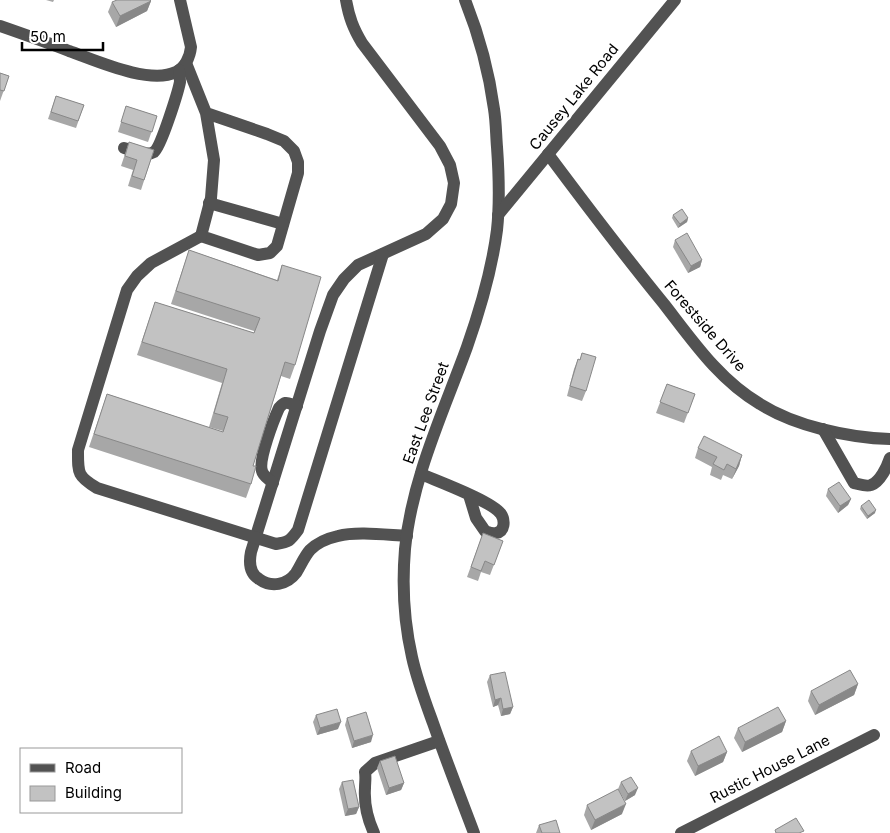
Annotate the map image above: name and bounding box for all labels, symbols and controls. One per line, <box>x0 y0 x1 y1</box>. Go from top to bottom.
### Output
scale bar <box>22 20 104 52</box>
text: 50 m <box>30 27 66 46</box>
street label: Causey Lake Road <box>525 40 622 154</box>
street label: Forestside Drive <box>660 276 750 375</box>
street label: East Lee Street <box>398 359 453 466</box>
street label: Rustic House Lane <box>707 730 833 807</box>
legend <box>20 748 182 813</box>
text: Road <box>65 758 101 777</box>
text: Building <box>65 783 122 802</box>

